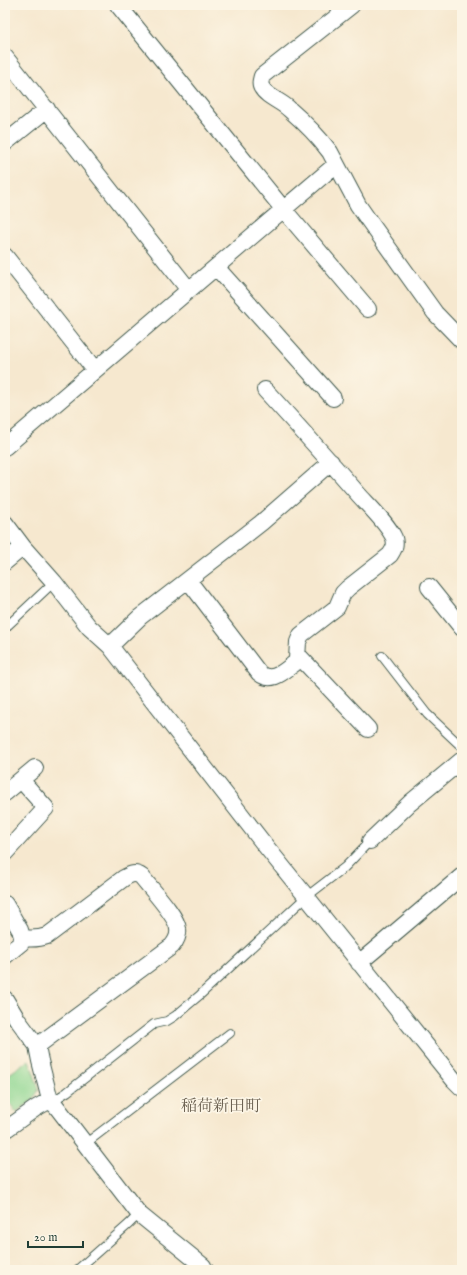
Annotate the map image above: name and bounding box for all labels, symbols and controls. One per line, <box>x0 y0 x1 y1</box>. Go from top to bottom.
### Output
district label: 稲荷新田町 <box>181 1097 261 1117</box>
scale bar <box>28 1223 83 1249</box>
text: 20 m <box>34 1230 57 1245</box>

